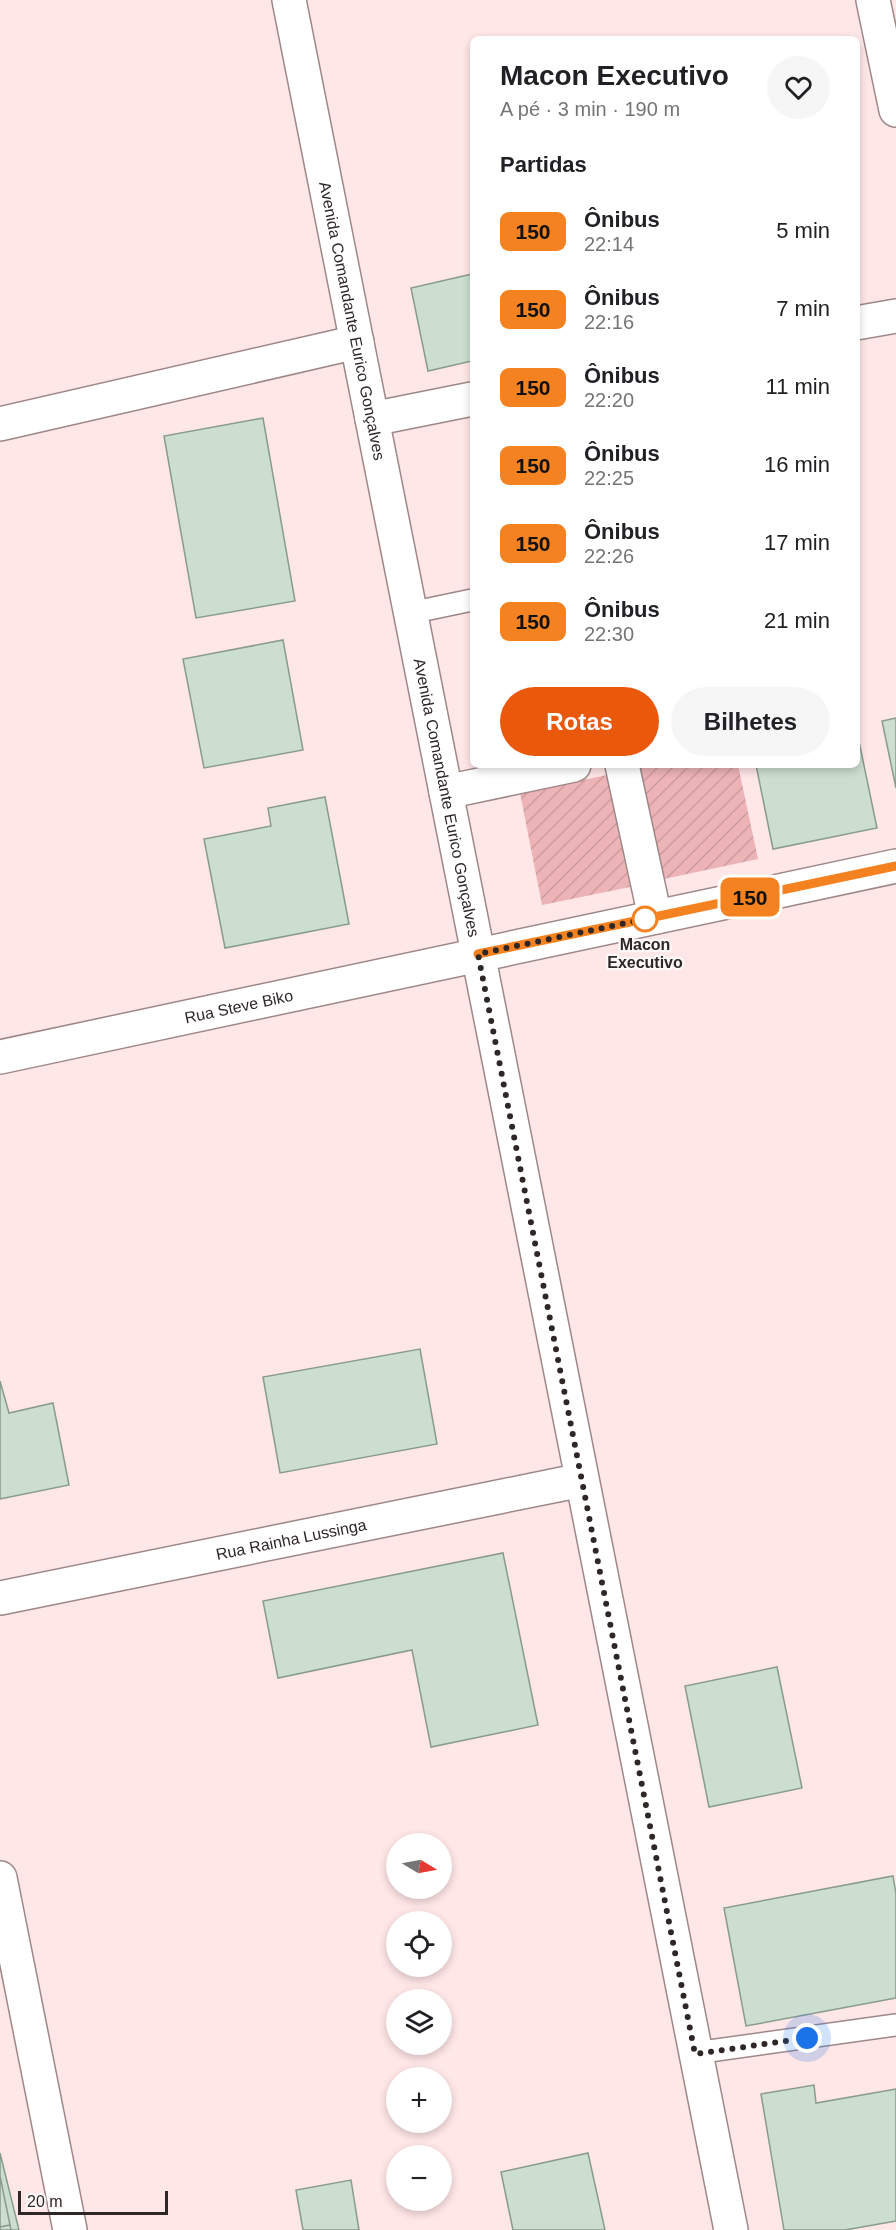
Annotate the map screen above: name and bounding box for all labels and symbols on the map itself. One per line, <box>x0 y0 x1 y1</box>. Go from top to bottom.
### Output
street label: Avenida Comandante Eurico Gonçalves <box>317 180 388 462</box>
street label: Avenida Comandante Eurico Gonçalves <box>411 657 483 938</box>
line badge: 150 <box>716 878 784 916</box>
marker: Macon Executivo <box>632 906 658 932</box>
place label: Macon Executivo <box>607 936 683 971</box>
street label: Rua Steve Biko <box>183 986 294 1026</box>
street label: Rua Rainha Lussinga <box>214 1515 368 1563</box>
north arrow <box>386 1833 452 1899</box>
your location <box>792 2023 822 2053</box>
scale bar <box>18 2188 168 2216</box>

